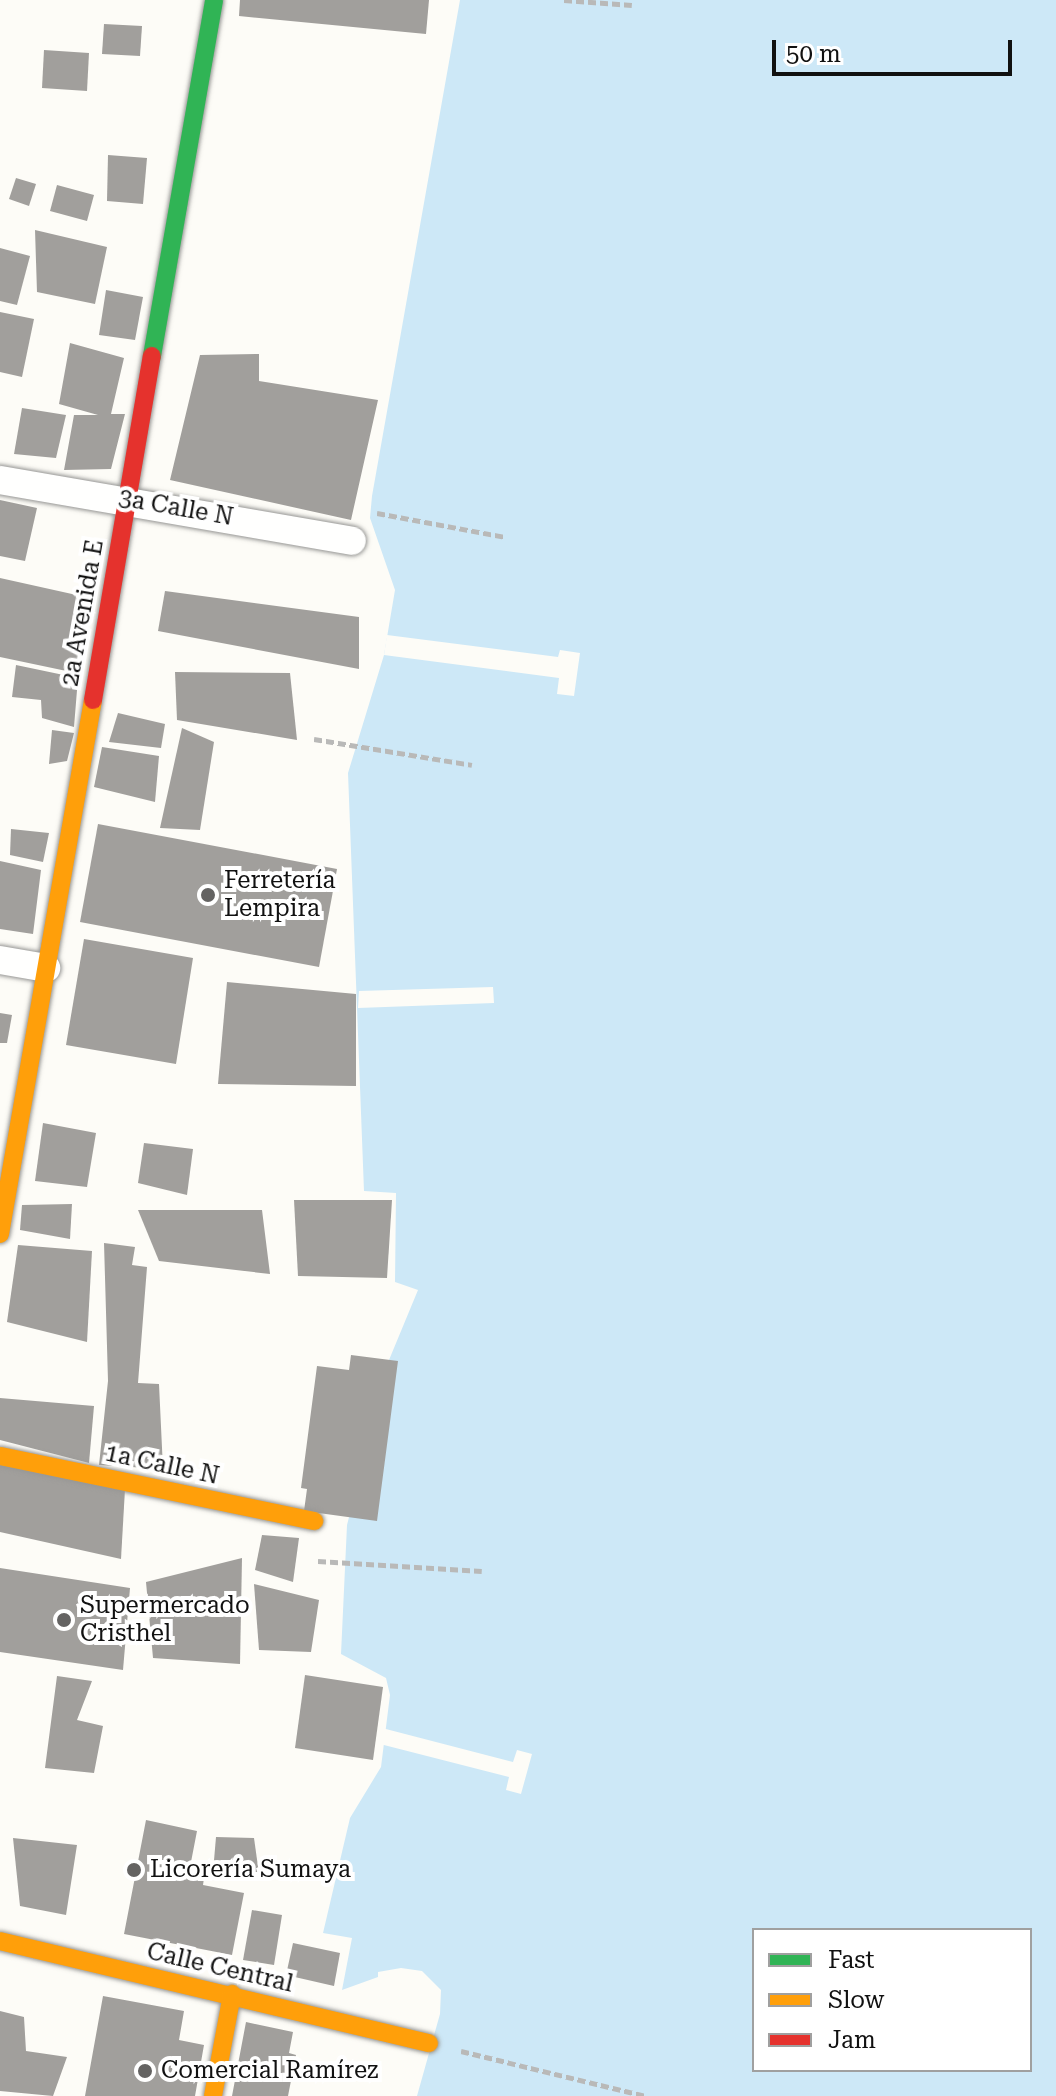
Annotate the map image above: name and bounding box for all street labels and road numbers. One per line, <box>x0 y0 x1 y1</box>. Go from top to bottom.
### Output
street label: 3a Calle N <box>116 484 236 532</box>
street label: 2a Avenida E <box>56 538 110 688</box>
street label: 1a Calle N <box>102 1439 222 1491</box>
street label: Calle Central <box>144 1937 296 1999</box>

